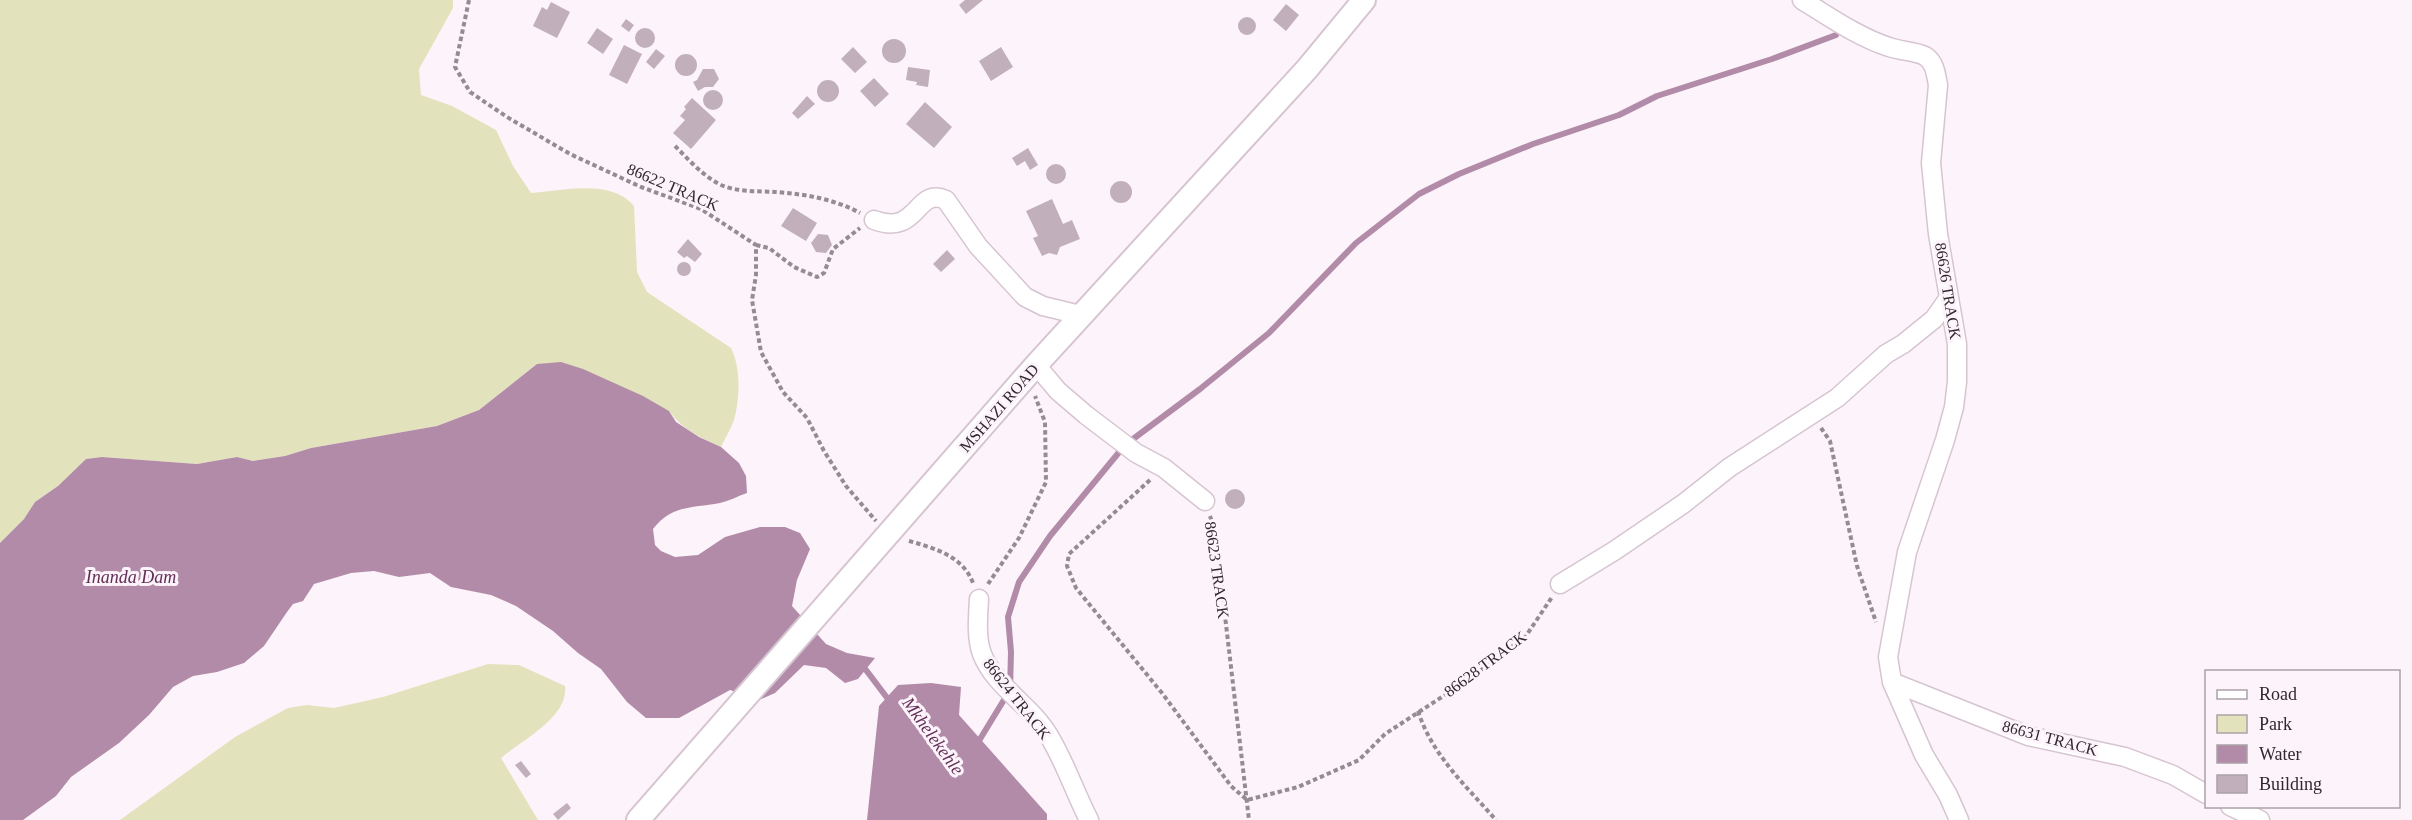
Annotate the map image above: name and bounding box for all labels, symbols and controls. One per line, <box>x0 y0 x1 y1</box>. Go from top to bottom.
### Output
street label: 86622 TRACK <box>625 160 722 214</box>
street label: 86626 TRACK <box>1932 241 1964 341</box>
street label: MSHAZI ROAD <box>956 361 1042 455</box>
street label: 86623 TRACK <box>1202 520 1232 620</box>
water label: Inanda Dam <box>85 567 176 587</box>
street label: 86628 TRACK <box>1441 627 1530 700</box>
street label: 86624 TRACK <box>980 655 1054 743</box>
legend <box>2205 670 2400 808</box>
text: Road <box>2259 684 2297 704</box>
water label: Mkhelekehle <box>898 693 968 779</box>
text: Park <box>2259 714 2292 734</box>
street label: 86631 TRACK <box>2000 717 2100 759</box>
text: Water <box>2259 744 2302 764</box>
text: Building <box>2259 774 2322 794</box>

